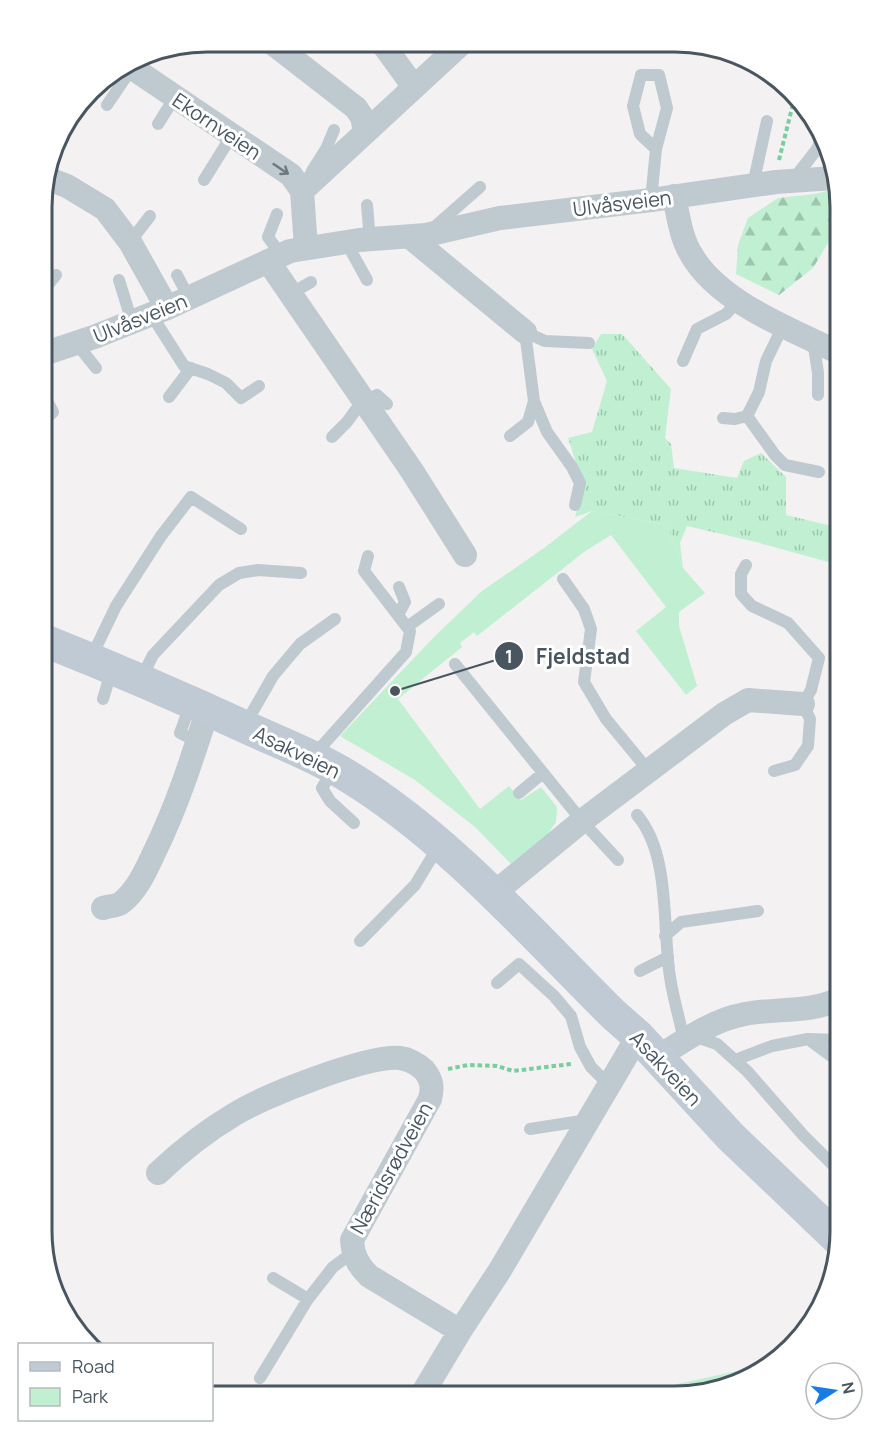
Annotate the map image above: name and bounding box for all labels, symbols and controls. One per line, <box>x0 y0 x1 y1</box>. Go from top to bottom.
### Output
street label: Ekornveien <box>167 86 267 166</box>
one-way arrow <box>272 162 289 175</box>
street label: Ulvåsveien <box>571 184 673 222</box>
street label: Ulvåsveien <box>89 287 191 349</box>
callout: Fjeldstad <box>494 637 642 676</box>
text: Fjeldstad <box>536 642 630 670</box>
text: 1 <box>505 644 513 668</box>
street label: Asakveien <box>249 719 345 785</box>
street label: Asakveien <box>624 1025 708 1111</box>
street label: Næridsrødveien <box>344 1097 438 1239</box>
legend <box>18 1343 213 1421</box>
text: Road <box>72 1354 115 1378</box>
north arrow <box>804 1361 864 1421</box>
text: N <box>837 1380 861 1396</box>
text: Park <box>72 1384 109 1408</box>

